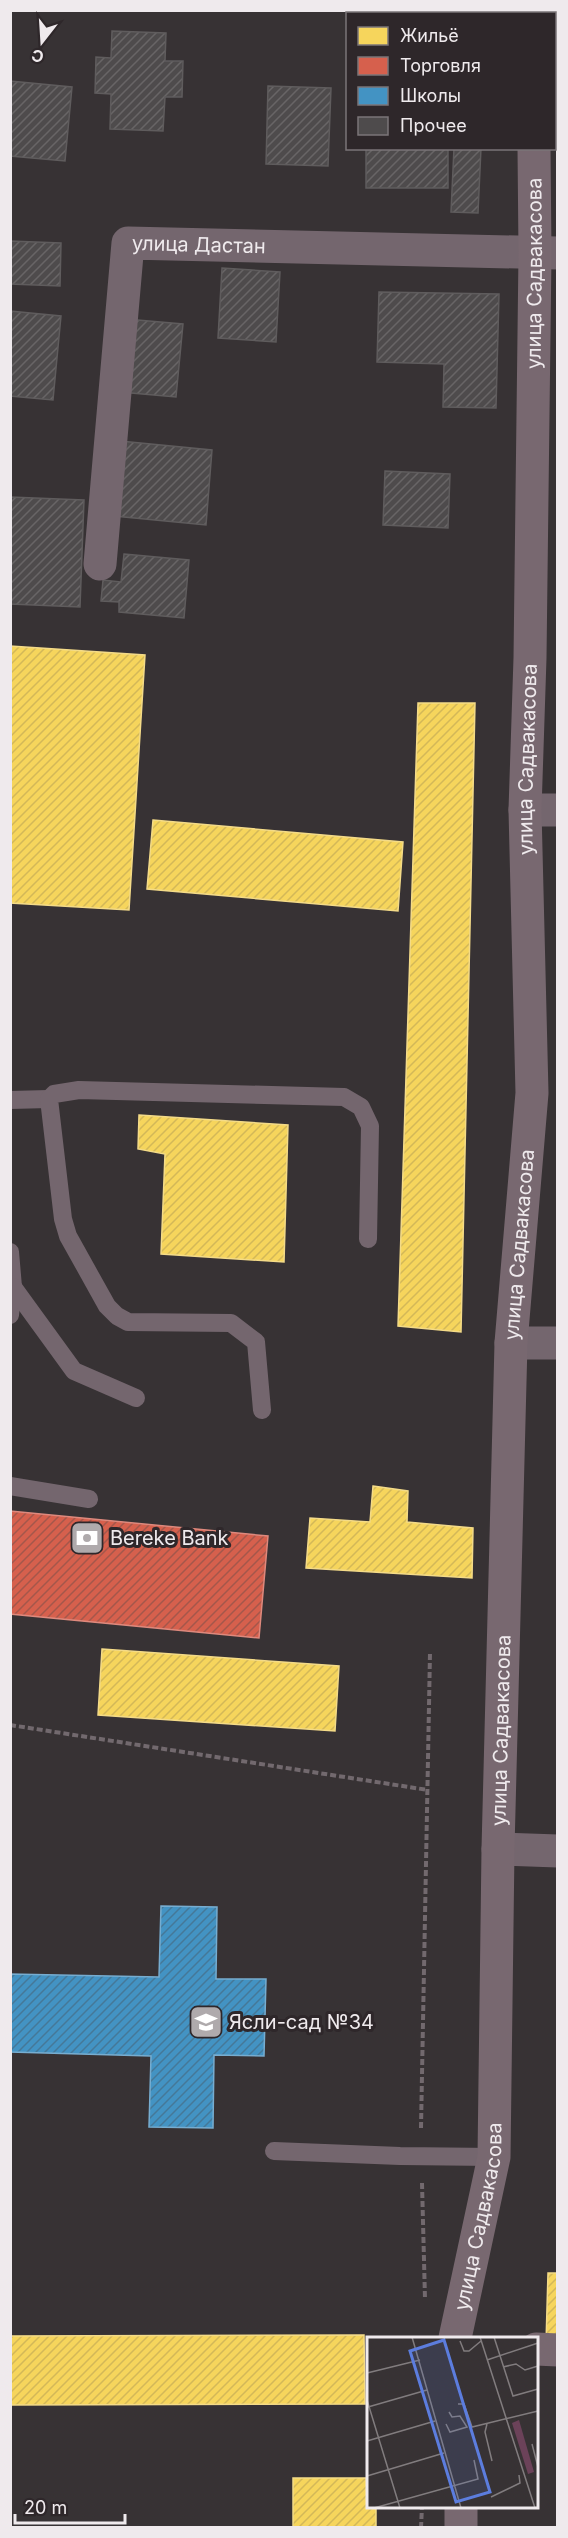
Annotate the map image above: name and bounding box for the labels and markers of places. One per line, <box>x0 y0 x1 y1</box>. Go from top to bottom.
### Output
bank icon: Bereke Bank <box>69 1520 105 1556</box>
place label: Bereke Bank <box>110 1526 229 1550</box>
school or university icon: Ясли-сад №34 <box>188 2004 224 2040</box>
place label: Ясли-сад №34 <box>229 2010 374 2034</box>

